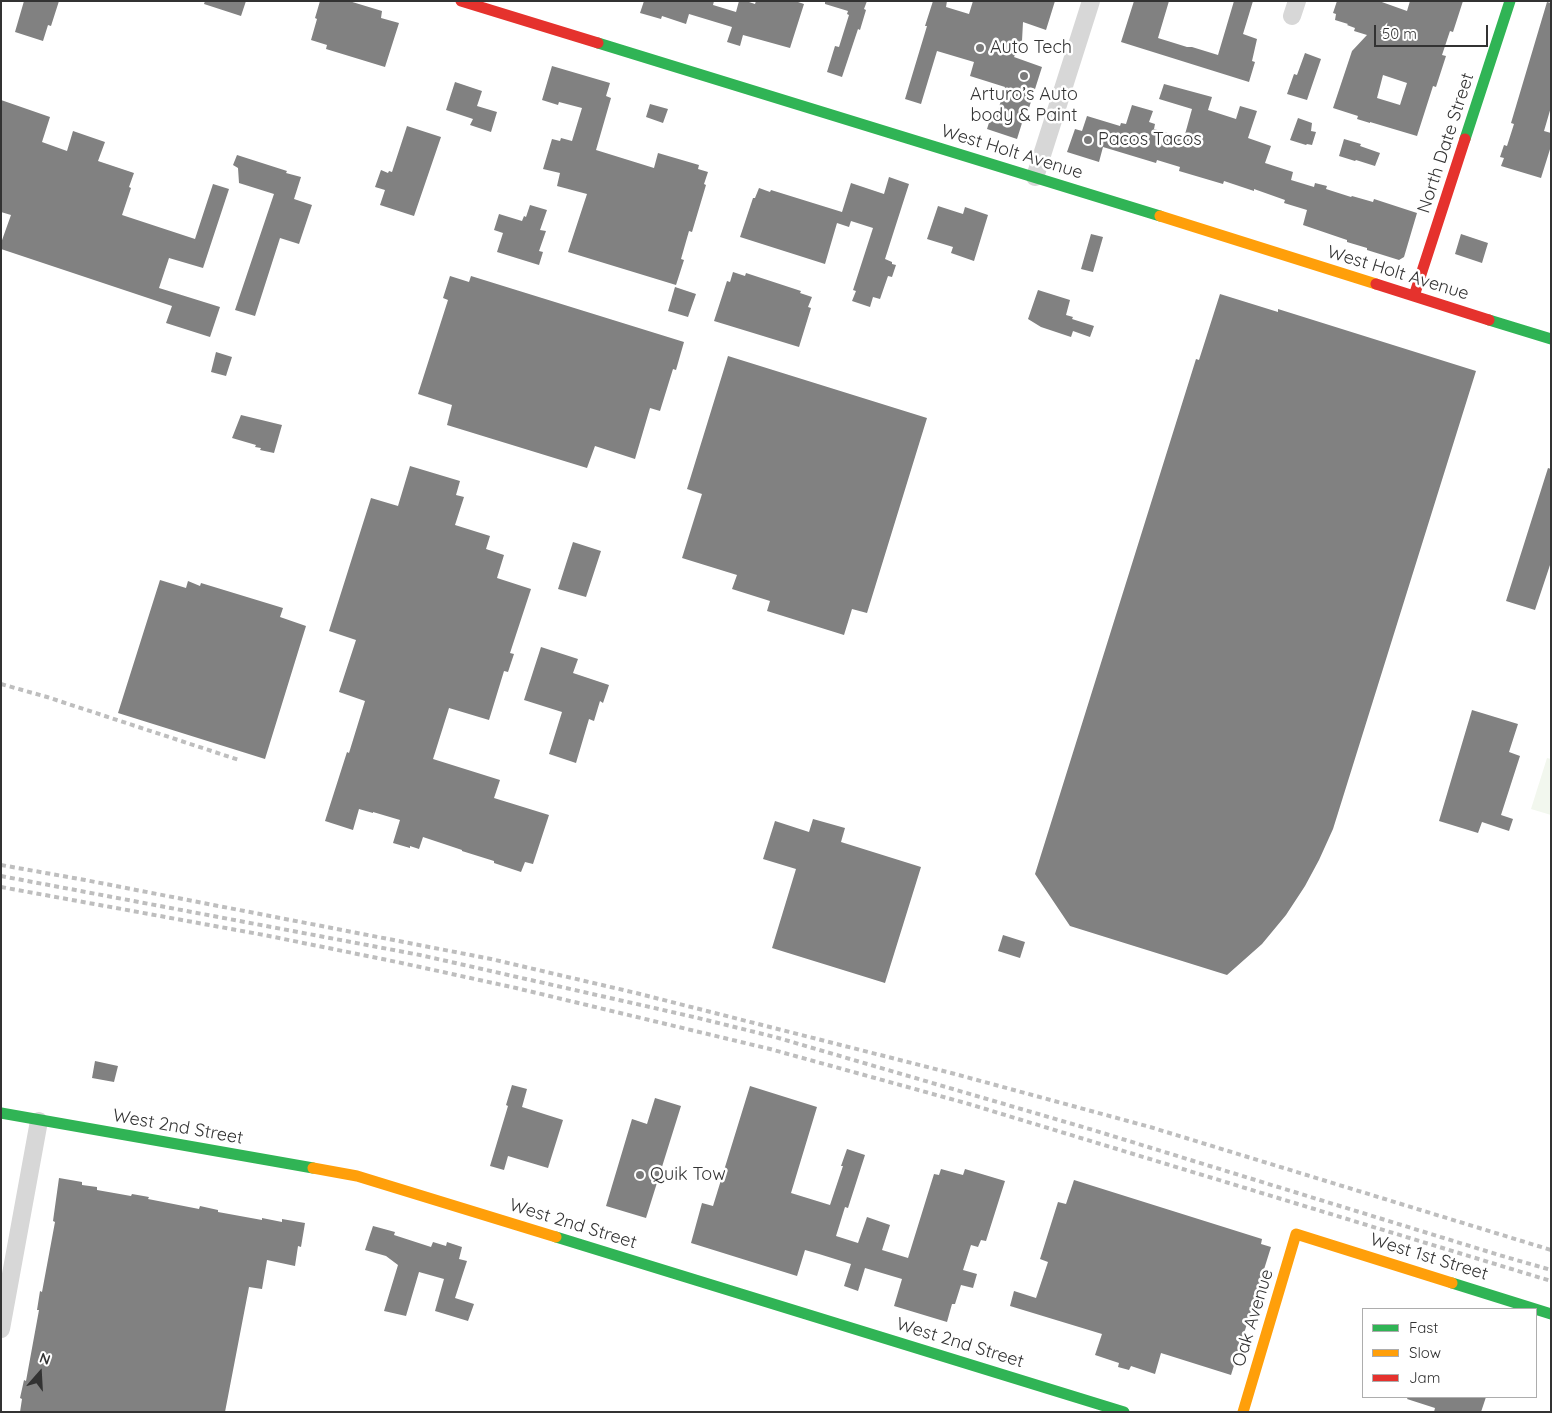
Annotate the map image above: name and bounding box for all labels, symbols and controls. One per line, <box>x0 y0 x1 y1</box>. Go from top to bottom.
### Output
scale bar <box>1377 15 1491 47</box>
text: 50 m <box>1382 24 1417 43</box>
place label: Auto Tech <box>990 37 1072 59</box>
marker: Auto Tech <box>974 42 986 54</box>
marker: Arturo’s Auto body & Paint <box>1018 70 1030 82</box>
street label: North Date Street <box>1413 70 1479 216</box>
place label: Arturo’s Auto body & Paint <box>970 84 1078 126</box>
street label: West Holt Avenue <box>938 120 1086 184</box>
place label: Pacos Tacos <box>1098 129 1202 151</box>
marker: Pacos Tacos <box>1082 134 1094 146</box>
street label: West Holt Avenue <box>1324 241 1472 305</box>
street label: West 2nd Street <box>111 1105 245 1149</box>
place label: Quik Tow <box>650 1164 726 1186</box>
marker: Quik Tow <box>634 1169 646 1181</box>
street label: West 2nd Street <box>507 1194 639 1254</box>
street label: West 1st Street <box>1367 1229 1491 1285</box>
street label: Oak Avenue <box>1228 1267 1278 1369</box>
legend <box>1362 1308 1537 1398</box>
street label: West 2nd Street <box>894 1313 1026 1373</box>
text: Fast <box>1409 1318 1438 1337</box>
text: Slow <box>1409 1343 1441 1362</box>
north arrow <box>15 1348 65 1398</box>
text: N <box>37 1349 53 1369</box>
text: Jam <box>1409 1368 1440 1387</box>

